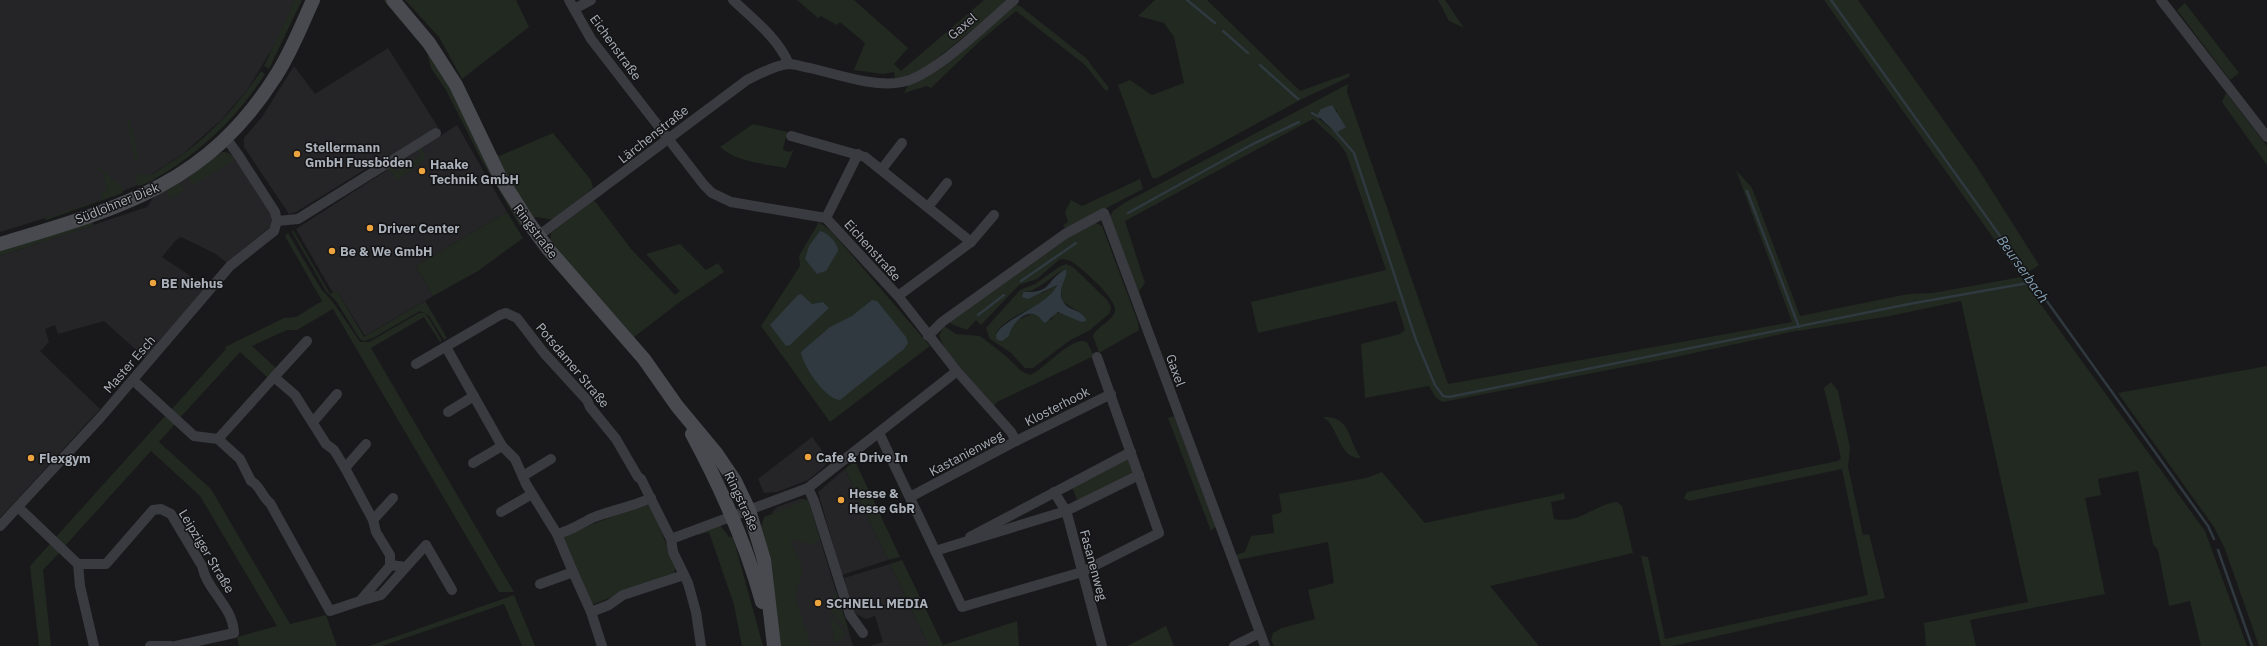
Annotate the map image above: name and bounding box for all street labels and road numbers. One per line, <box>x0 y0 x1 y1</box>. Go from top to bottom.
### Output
street label: Gaxel <box>944 9 981 44</box>
street label: Eichenstraße <box>586 11 645 84</box>
street label: Lärchenstraße <box>615 102 692 167</box>
street label: Südlohner Diek <box>73 179 162 228</box>
street label: Ringstraße <box>510 201 562 262</box>
street label: Eichenstraße <box>840 216 905 285</box>
street label: Potsdamer Straße <box>532 319 613 411</box>
street label: Master Esch <box>100 332 159 397</box>
street label: Gaxel <box>1162 352 1189 389</box>
street label: Klosterhook <box>1022 383 1093 430</box>
street label: Kastanienweg <box>926 427 1006 480</box>
street label: Ringstraße <box>720 469 763 534</box>
street label: Leipziger Straße <box>175 506 238 596</box>
street label: Fasanenweg <box>1076 528 1111 603</box>

